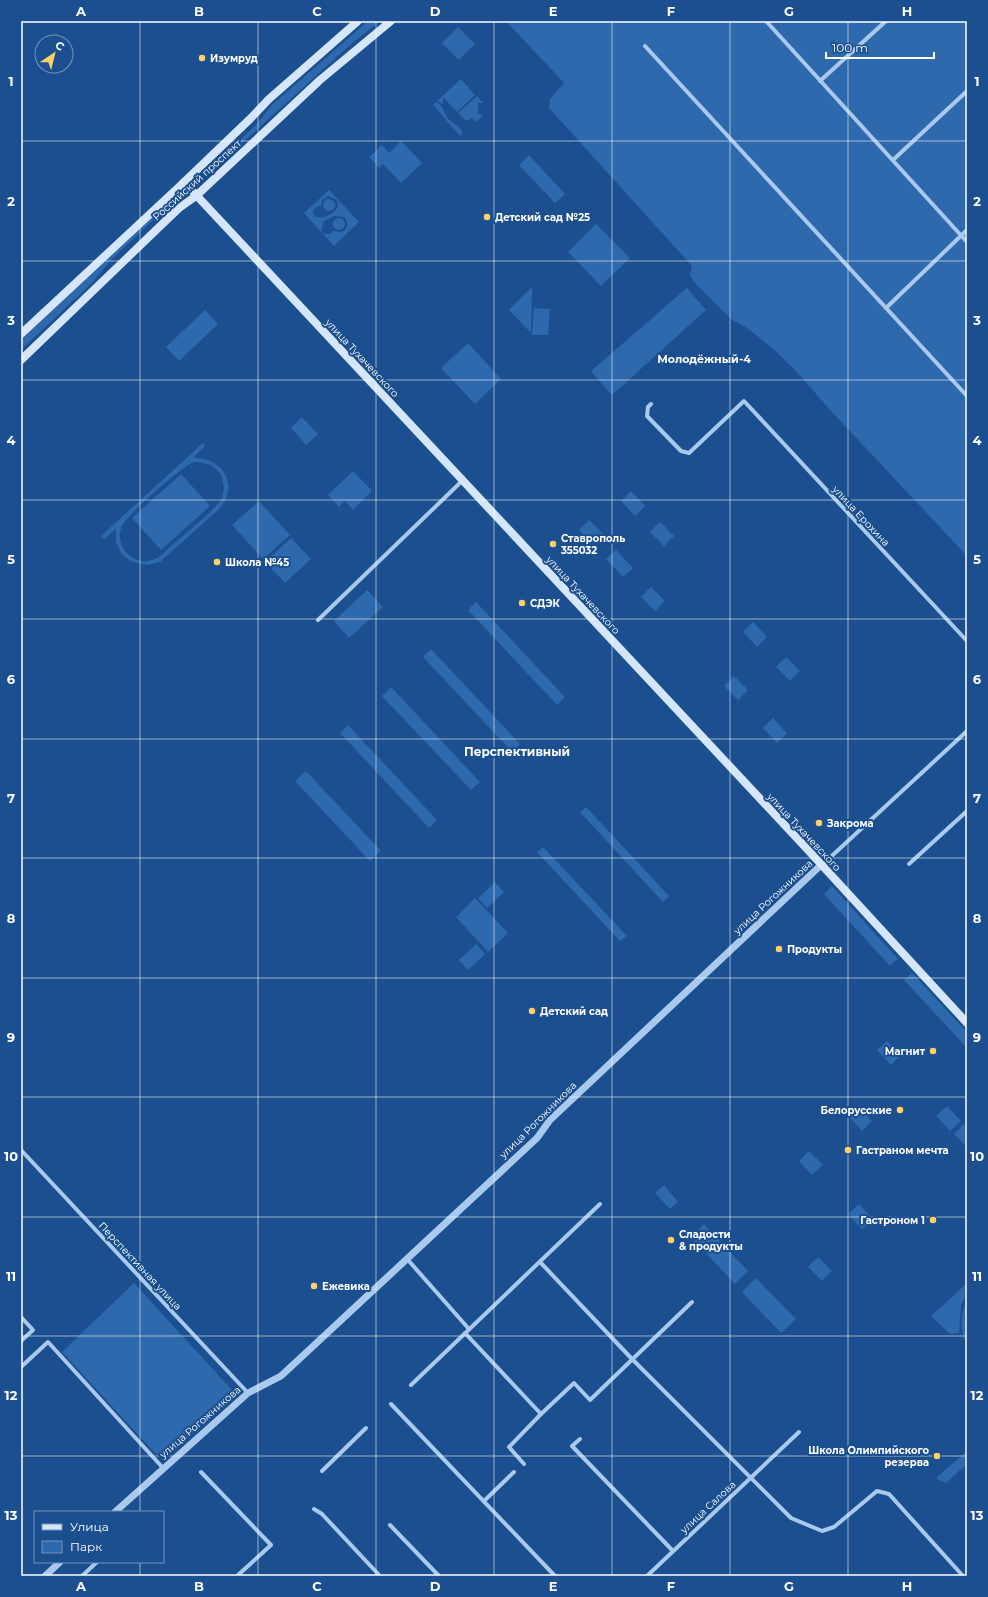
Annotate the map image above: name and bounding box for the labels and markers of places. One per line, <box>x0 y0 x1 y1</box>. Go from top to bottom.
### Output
place label: Изумруд <box>210 52 258 65</box>
marker: Изумруд <box>197 53 207 63</box>
place label: Детский сад №25 <box>495 211 590 224</box>
marker: Детский сад №25 <box>482 212 492 222</box>
place label: Ставрополь 355032 <box>560 532 625 557</box>
marker: Ставрополь 355032 <box>548 539 558 549</box>
place label: Школа №45 <box>225 556 289 569</box>
marker: Школа №45 <box>212 557 222 567</box>
place label: СДЭК <box>530 597 561 610</box>
marker: СДЭК <box>517 598 527 608</box>
place label: Закрома <box>826 817 874 830</box>
marker: Закрома <box>814 818 824 828</box>
place label: Продукты <box>787 943 842 956</box>
marker: Продукты <box>774 944 784 954</box>
place label: Детский сад <box>540 1005 608 1018</box>
marker: Детский сад <box>527 1006 537 1016</box>
place label: Магнит <box>885 1045 926 1058</box>
marker: Магнит <box>928 1046 938 1056</box>
place label: Белорусские <box>821 1104 892 1117</box>
marker: Белорусские <box>895 1105 905 1115</box>
place label: Гастраном мечта <box>856 1144 949 1157</box>
marker: Гастраном мечта <box>843 1145 853 1155</box>
place label: Гастроном 1 <box>860 1214 925 1227</box>
marker: Гастроном 1 <box>928 1215 938 1225</box>
place label: Сладости & продукты <box>679 1228 743 1253</box>
marker: Сладости & продукты <box>666 1235 676 1245</box>
place label: Ежевика <box>322 1280 370 1293</box>
marker: Ежевика <box>309 1281 319 1291</box>
place label: Школа Олимпийского резерва <box>808 1444 929 1469</box>
marker: Школа Олимпийского резерва <box>932 1451 942 1461</box>

